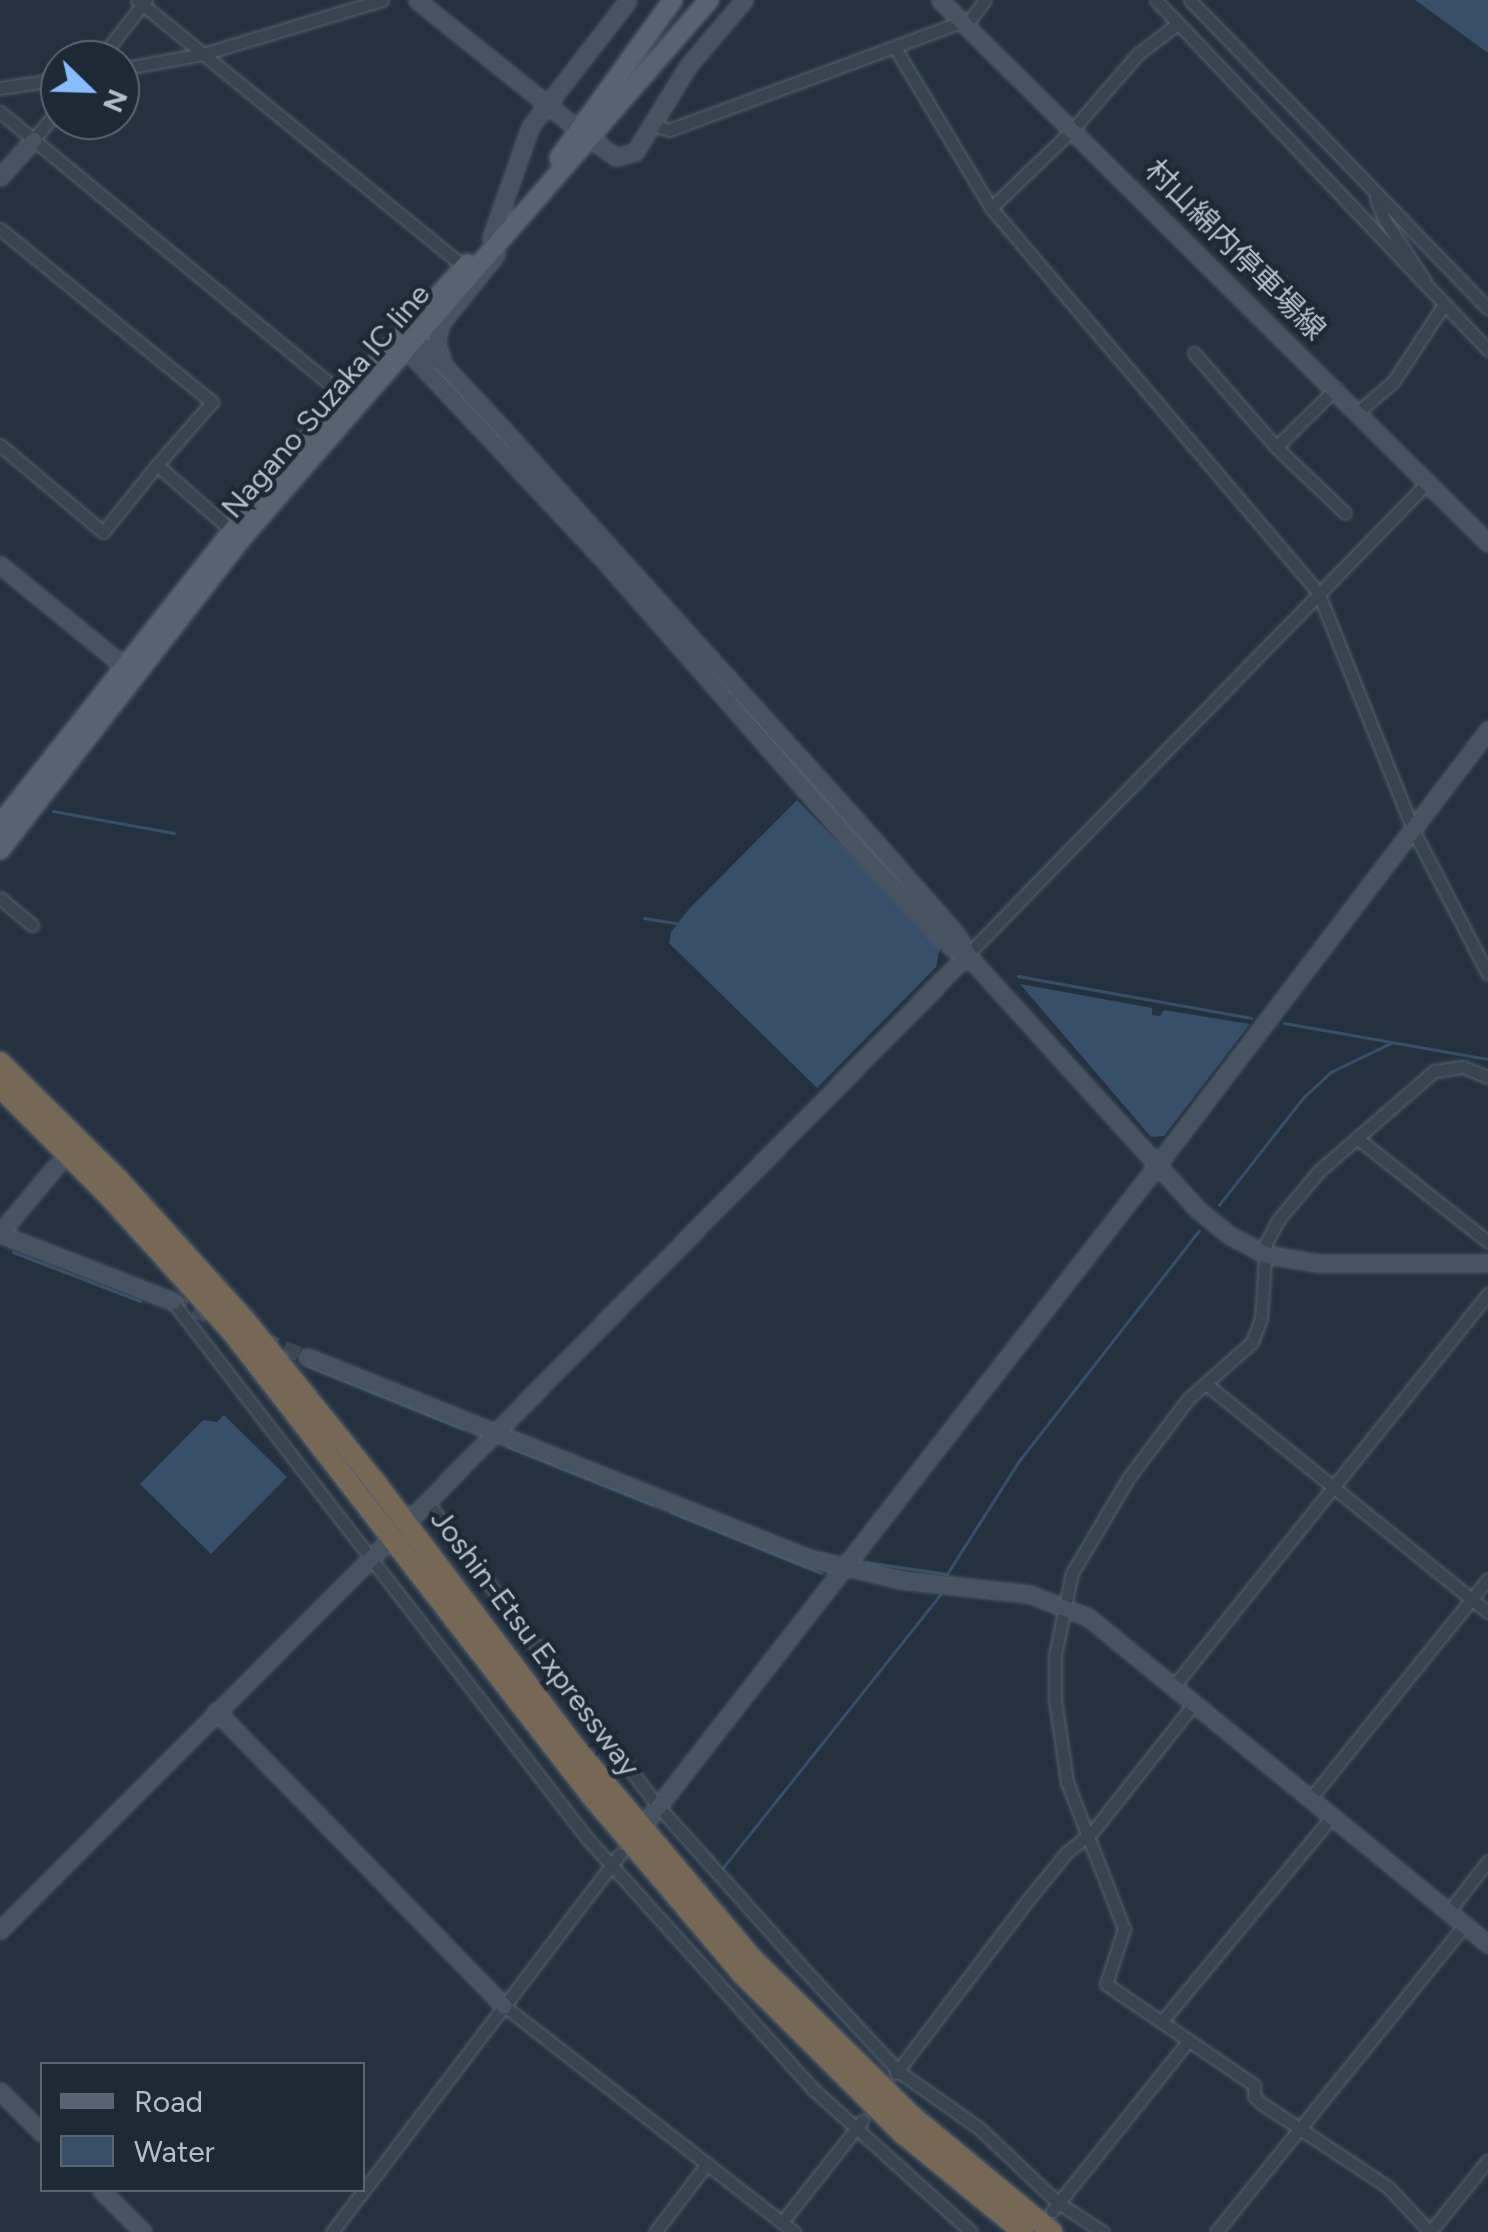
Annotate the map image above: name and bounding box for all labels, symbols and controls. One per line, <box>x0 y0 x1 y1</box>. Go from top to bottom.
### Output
north arrow <box>40 40 140 140</box>
text: N <box>96 84 136 118</box>
street label: 村山綿内停車場線 <box>1137 152 1333 348</box>
street label: Nagano Suzaka IC line <box>214 276 438 526</box>
street label: Joshin-Etsu Expressway <box>423 1502 647 1784</box>
legend <box>40 2062 365 2192</box>
text: Road <box>134 2083 203 2120</box>
text: Water <box>134 2133 215 2170</box>

